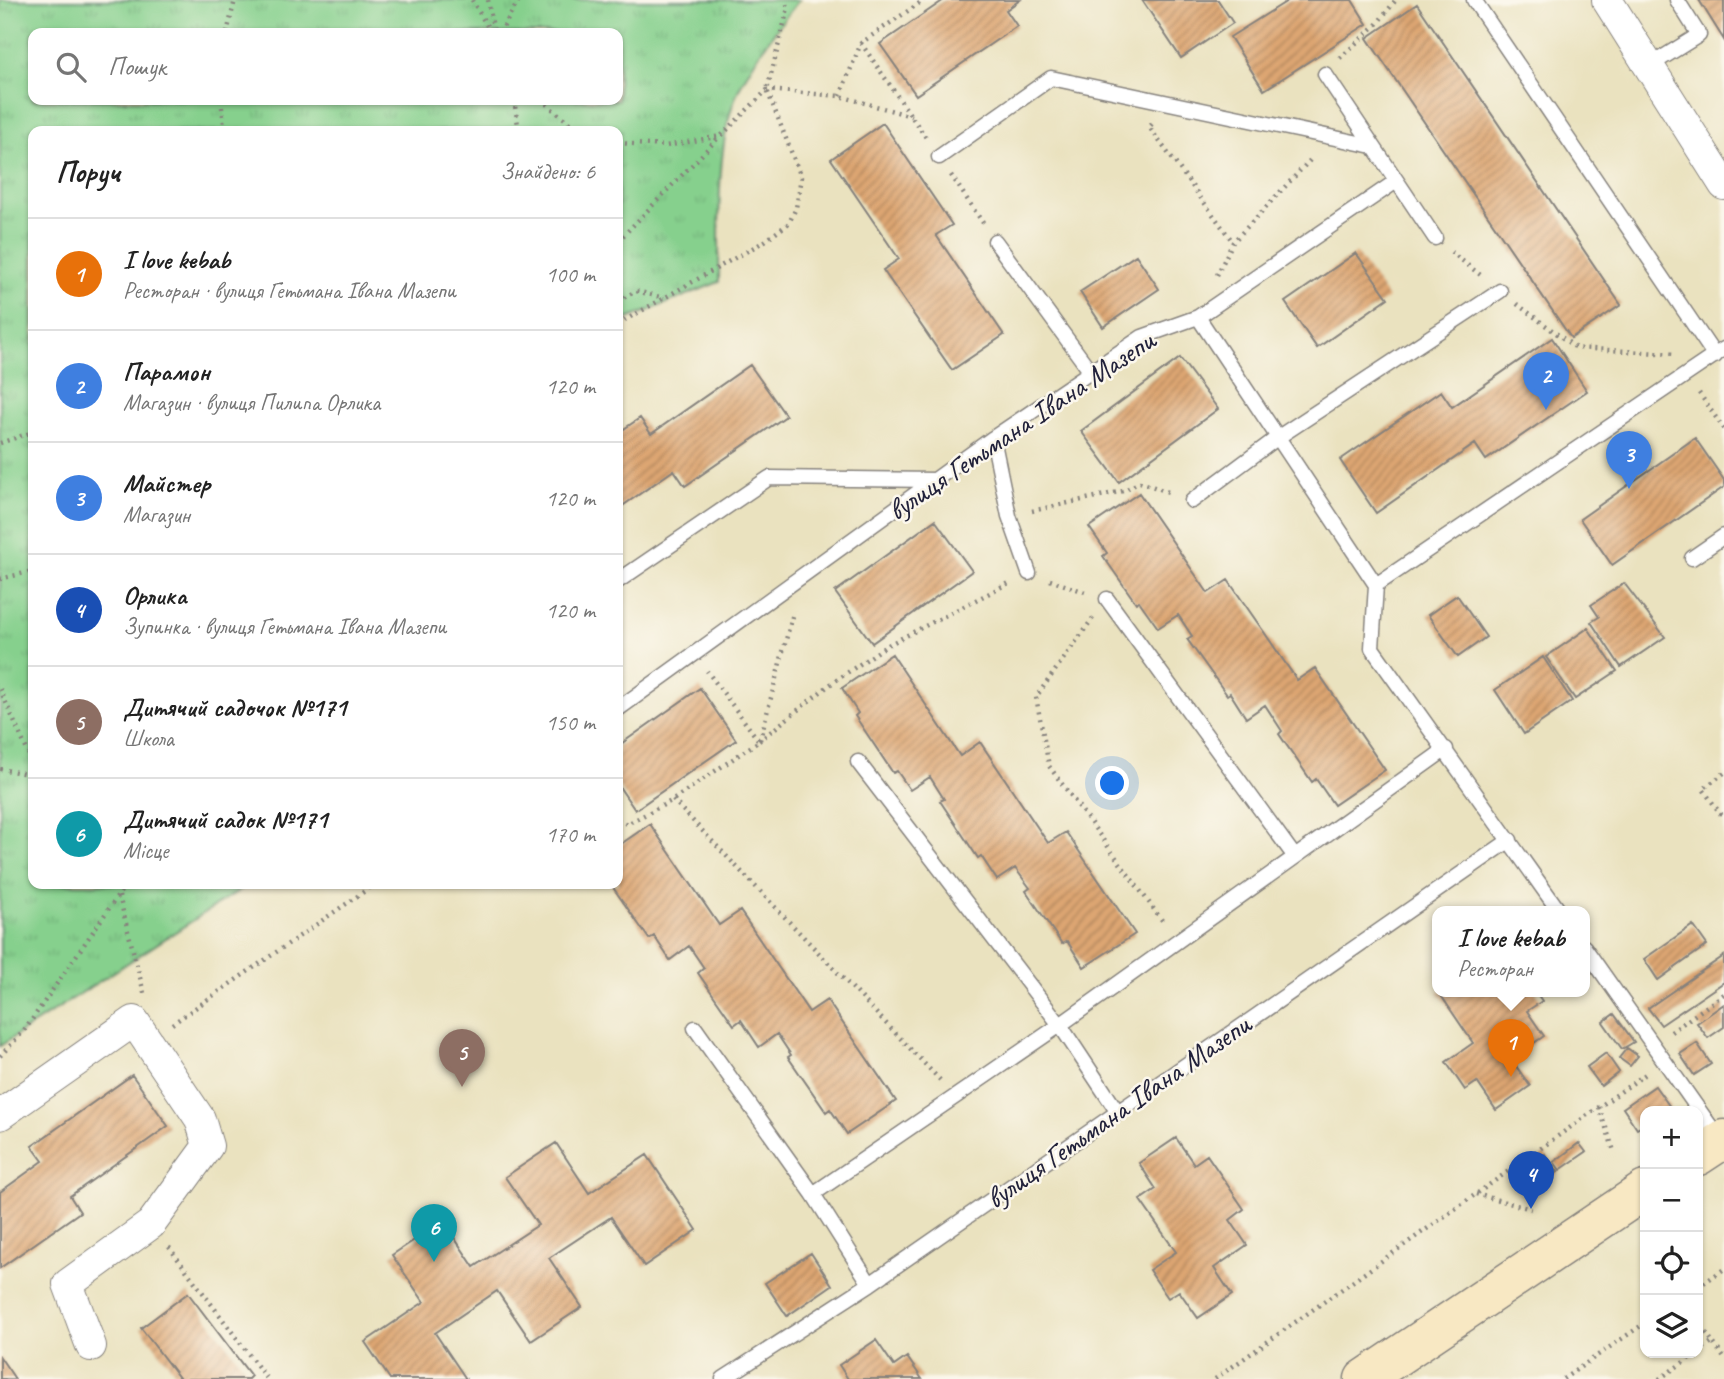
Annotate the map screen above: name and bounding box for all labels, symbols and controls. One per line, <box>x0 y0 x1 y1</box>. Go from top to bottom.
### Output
search box <box>28 28 623 105</box>
icon: search <box>52 48 90 86</box>
text: Пошук <box>108 50 166 83</box>
text: Поруч <box>56 153 120 191</box>
text: Знайдено: 6 <box>500 157 595 186</box>
text: I love kebab <box>123 243 230 276</box>
text: 1 <box>74 260 84 289</box>
text: 100 m <box>546 260 595 289</box>
text: Ресторан · вулиця Гетьмана Івана Мазепи <box>123 276 456 305</box>
street label: вулиця Гетьмана Івана Мазепи <box>880 320 1164 529</box>
pin: 2 <box>1523 352 1569 410</box>
text: Парамон <box>123 355 210 388</box>
text: 2 <box>74 372 84 401</box>
text: 120 m <box>546 372 595 401</box>
text: Магазин · вулиця Пилипа Орлика <box>123 388 380 417</box>
pin: 3 <box>1606 431 1652 489</box>
text: Майстер <box>123 467 211 500</box>
text: 3 <box>74 484 84 513</box>
text: 120 m <box>546 484 595 513</box>
text: Магазин <box>123 500 190 529</box>
text: Орлика <box>123 579 187 612</box>
text: 4 <box>74 596 84 625</box>
text: 120 m <box>546 596 595 625</box>
text: Зупинка · вулиця Гетьмана Івана Мазепи <box>123 612 446 641</box>
text: Дитячий садочок №171 <box>123 691 347 724</box>
text: 5 <box>74 708 84 737</box>
text: 150 m <box>546 708 595 737</box>
text: Школа <box>123 724 174 753</box>
your location <box>1095 766 1129 800</box>
text: Дитячий садок №171 <box>123 803 327 836</box>
text: 6 <box>74 820 84 849</box>
text: 170 m <box>546 820 595 849</box>
text: Місце <box>123 836 169 865</box>
popup <box>1432 906 1590 997</box>
text: I love kebab <box>1457 921 1565 954</box>
text: Ресторан <box>1457 954 1533 983</box>
street label: вулиця Гетьмана Івана Мазепи <box>978 1004 1259 1217</box>
pin: 1 <box>1488 1019 1534 1077</box>
pin: 5 <box>439 1029 485 1087</box>
map controls <box>1640 1106 1703 1358</box>
button: + <box>1640 1106 1703 1169</box>
pin: 4 <box>1508 1151 1554 1209</box>
button: − <box>1640 1169 1703 1232</box>
pin: 6 <box>411 1204 457 1262</box>
button: locate <box>1640 1232 1703 1295</box>
button: layers <box>1640 1295 1703 1358</box>

